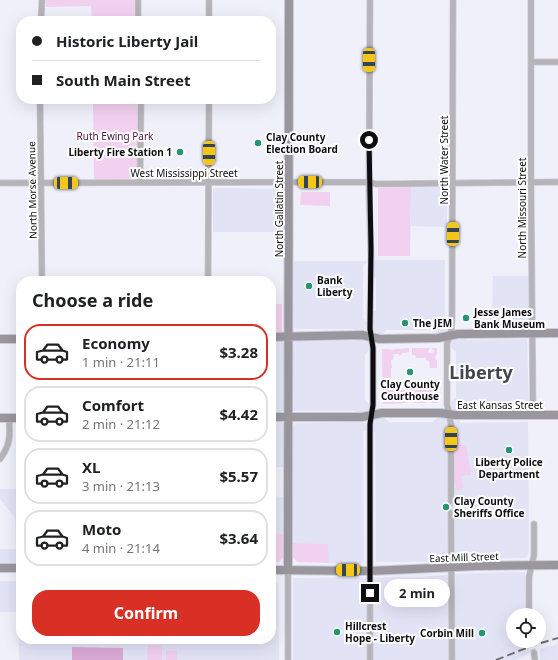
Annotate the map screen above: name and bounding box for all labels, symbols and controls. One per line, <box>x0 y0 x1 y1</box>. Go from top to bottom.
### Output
text: Historic Liberty Jail <box>56 31 198 51</box>
car <box>363 48 375 72</box>
text: South Main Street <box>56 70 190 90</box>
street label: North Water Street <box>437 115 451 204</box>
park label: Ruth Ewing Park <box>77 129 154 143</box>
place label: Clay County Election Board <box>266 130 338 156</box>
route start <box>360 131 378 149</box>
marker: Clay County Election Board <box>253 138 263 148</box>
street label: North Morse Avenue <box>24 141 40 239</box>
car <box>203 141 215 165</box>
place label: Liberty Fire Station 1 <box>68 145 172 159</box>
marker: Liberty Fire Station 1 <box>175 147 185 157</box>
street label: North Missouri Street <box>515 157 529 258</box>
street label: North Gallatin Street <box>272 160 286 257</box>
street label: West Mississippi Street <box>130 166 238 180</box>
car <box>298 176 322 188</box>
car <box>54 177 78 189</box>
car <box>447 222 459 246</box>
place label: Bank Liberty <box>317 273 353 299</box>
marker: Bank Liberty <box>304 281 314 291</box>
text: Choose a ride <box>32 288 153 312</box>
place label: Jesse James Bank Museum <box>473 305 545 331</box>
marker: Jesse James Bank Museum <box>461 313 471 323</box>
place label: The JEM <box>413 316 452 330</box>
marker: The JEM <box>400 318 410 328</box>
text: Economy <box>82 333 150 353</box>
icon: car <box>34 334 70 370</box>
text: $3.28 <box>219 342 258 362</box>
text: 1 min · 21:11 <box>82 353 160 371</box>
district label: Liberty <box>449 360 514 384</box>
marker: Clay County Courthouse <box>405 367 415 377</box>
place label: Clay County Courthouse <box>380 377 440 403</box>
text: Comfort <box>82 395 144 415</box>
icon: car <box>34 396 70 432</box>
street label: East Kansas Street <box>457 398 543 412</box>
text: $4.42 <box>219 404 258 424</box>
text: 2 min · 21:12 <box>82 415 160 433</box>
car <box>445 427 457 451</box>
marker: Liberty Police Department <box>504 445 514 455</box>
place label: Liberty Police Department <box>475 455 543 481</box>
text: XL <box>82 457 100 477</box>
icon: car <box>34 458 70 494</box>
text: $5.57 <box>219 466 258 486</box>
text: 3 min · 21:13 <box>82 477 160 495</box>
place label: Clay County Sheriffs Office <box>454 494 525 520</box>
marker: Clay County Sheriffs Office <box>441 502 451 512</box>
text: Moto <box>82 519 121 539</box>
icon: car <box>34 520 70 556</box>
text: $3.64 <box>219 528 258 548</box>
text: 4 min · 21:14 <box>82 539 160 557</box>
street label: East Mill Street <box>429 549 499 565</box>
car <box>336 564 360 576</box>
callout: 2 min <box>384 579 450 607</box>
route end <box>361 584 379 602</box>
text: 2 min <box>399 584 435 602</box>
button: Confirm <box>32 590 260 636</box>
map controls <box>506 608 546 648</box>
button: locate <box>506 608 546 648</box>
place label: Hillcrest Hope - Liberty <box>345 619 415 645</box>
place label: Corbin Mill <box>420 626 474 640</box>
marker: Hillcrest Hope - Liberty <box>332 627 342 637</box>
marker: Corbin Mill <box>477 628 487 638</box>

